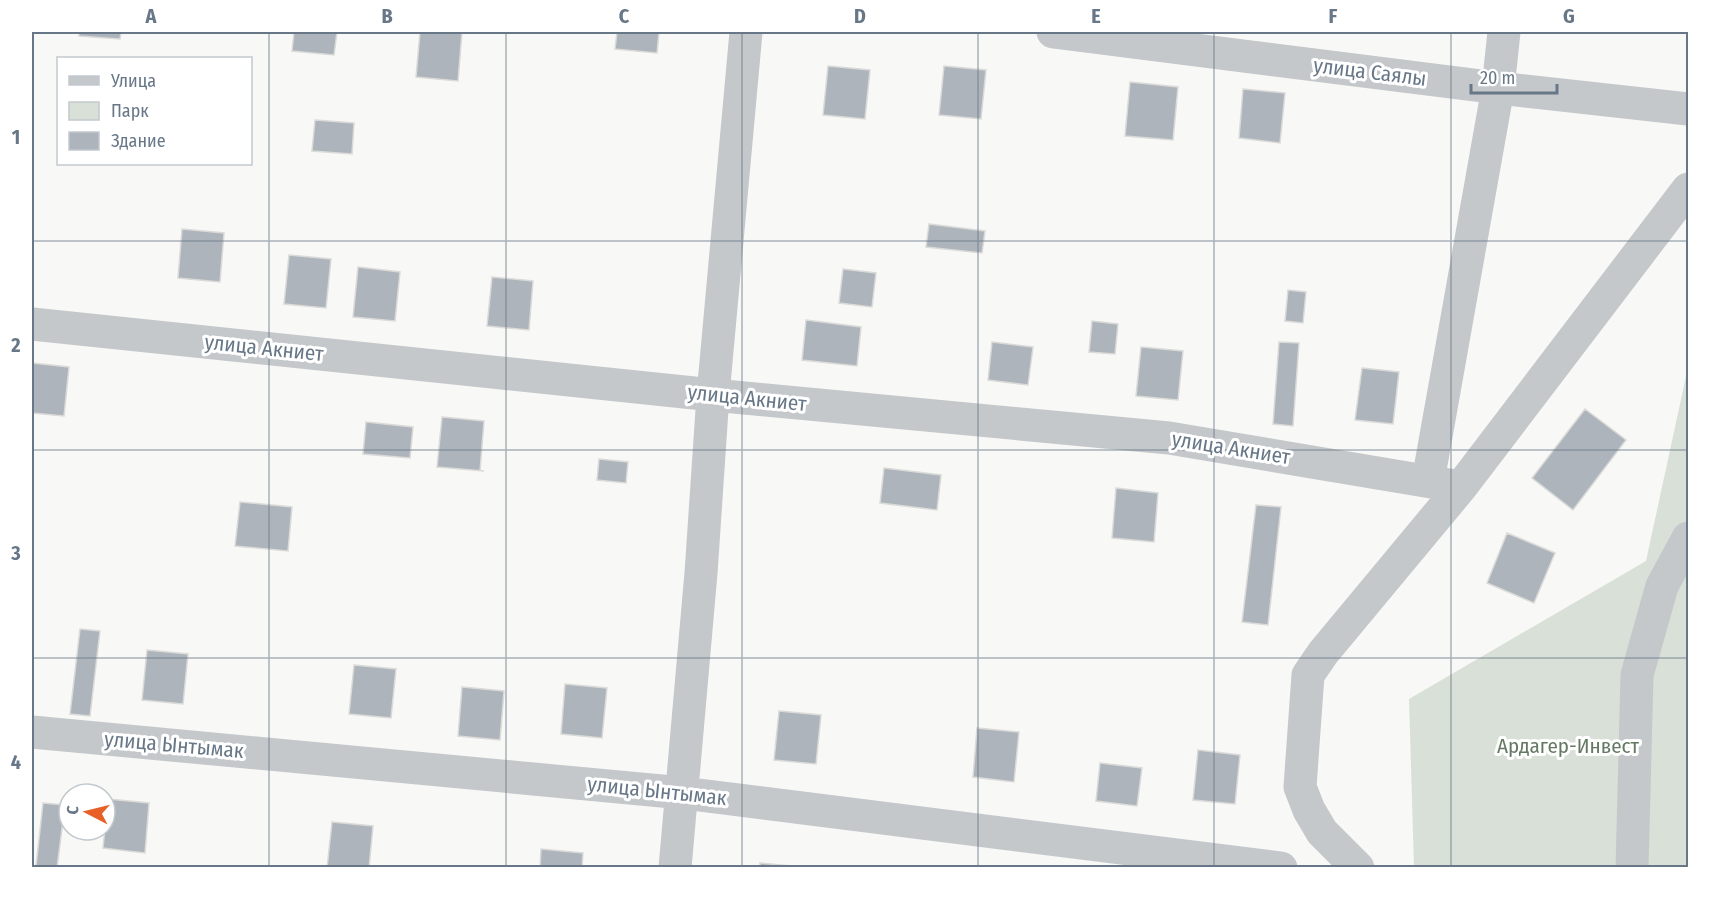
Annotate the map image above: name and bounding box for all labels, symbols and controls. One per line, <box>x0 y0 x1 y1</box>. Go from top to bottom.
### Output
text: A <box>145 4 158 28</box>
text: B <box>381 4 393 28</box>
text: C <box>619 4 630 28</box>
text: D <box>854 4 866 28</box>
text: E <box>1091 4 1101 28</box>
text: F <box>1329 4 1338 28</box>
text: G <box>1563 4 1575 28</box>
street label: улица Саялы <box>1312 52 1428 92</box>
legend <box>57 57 252 165</box>
scale bar <box>1471 57 1556 95</box>
text: 20 m <box>1480 67 1515 89</box>
text: Улица <box>110 70 156 92</box>
text: Парк <box>111 100 149 122</box>
text: 1 <box>12 125 20 149</box>
text: Здание <box>111 130 166 152</box>
street label: улица Акниет <box>203 329 325 367</box>
text: 2 <box>10 333 21 357</box>
street label: улица Акниет <box>686 379 808 417</box>
street label: улица Акниет <box>1170 426 1292 470</box>
text: 3 <box>10 541 21 565</box>
street label: улица Ынтымак <box>103 726 245 764</box>
park label: Ардагер-Инвест <box>1497 733 1640 759</box>
text: 4 <box>11 750 21 774</box>
street label: улица Ынтымак <box>586 771 728 811</box>
north arrow <box>57 782 117 842</box>
text: С <box>63 804 83 816</box>

